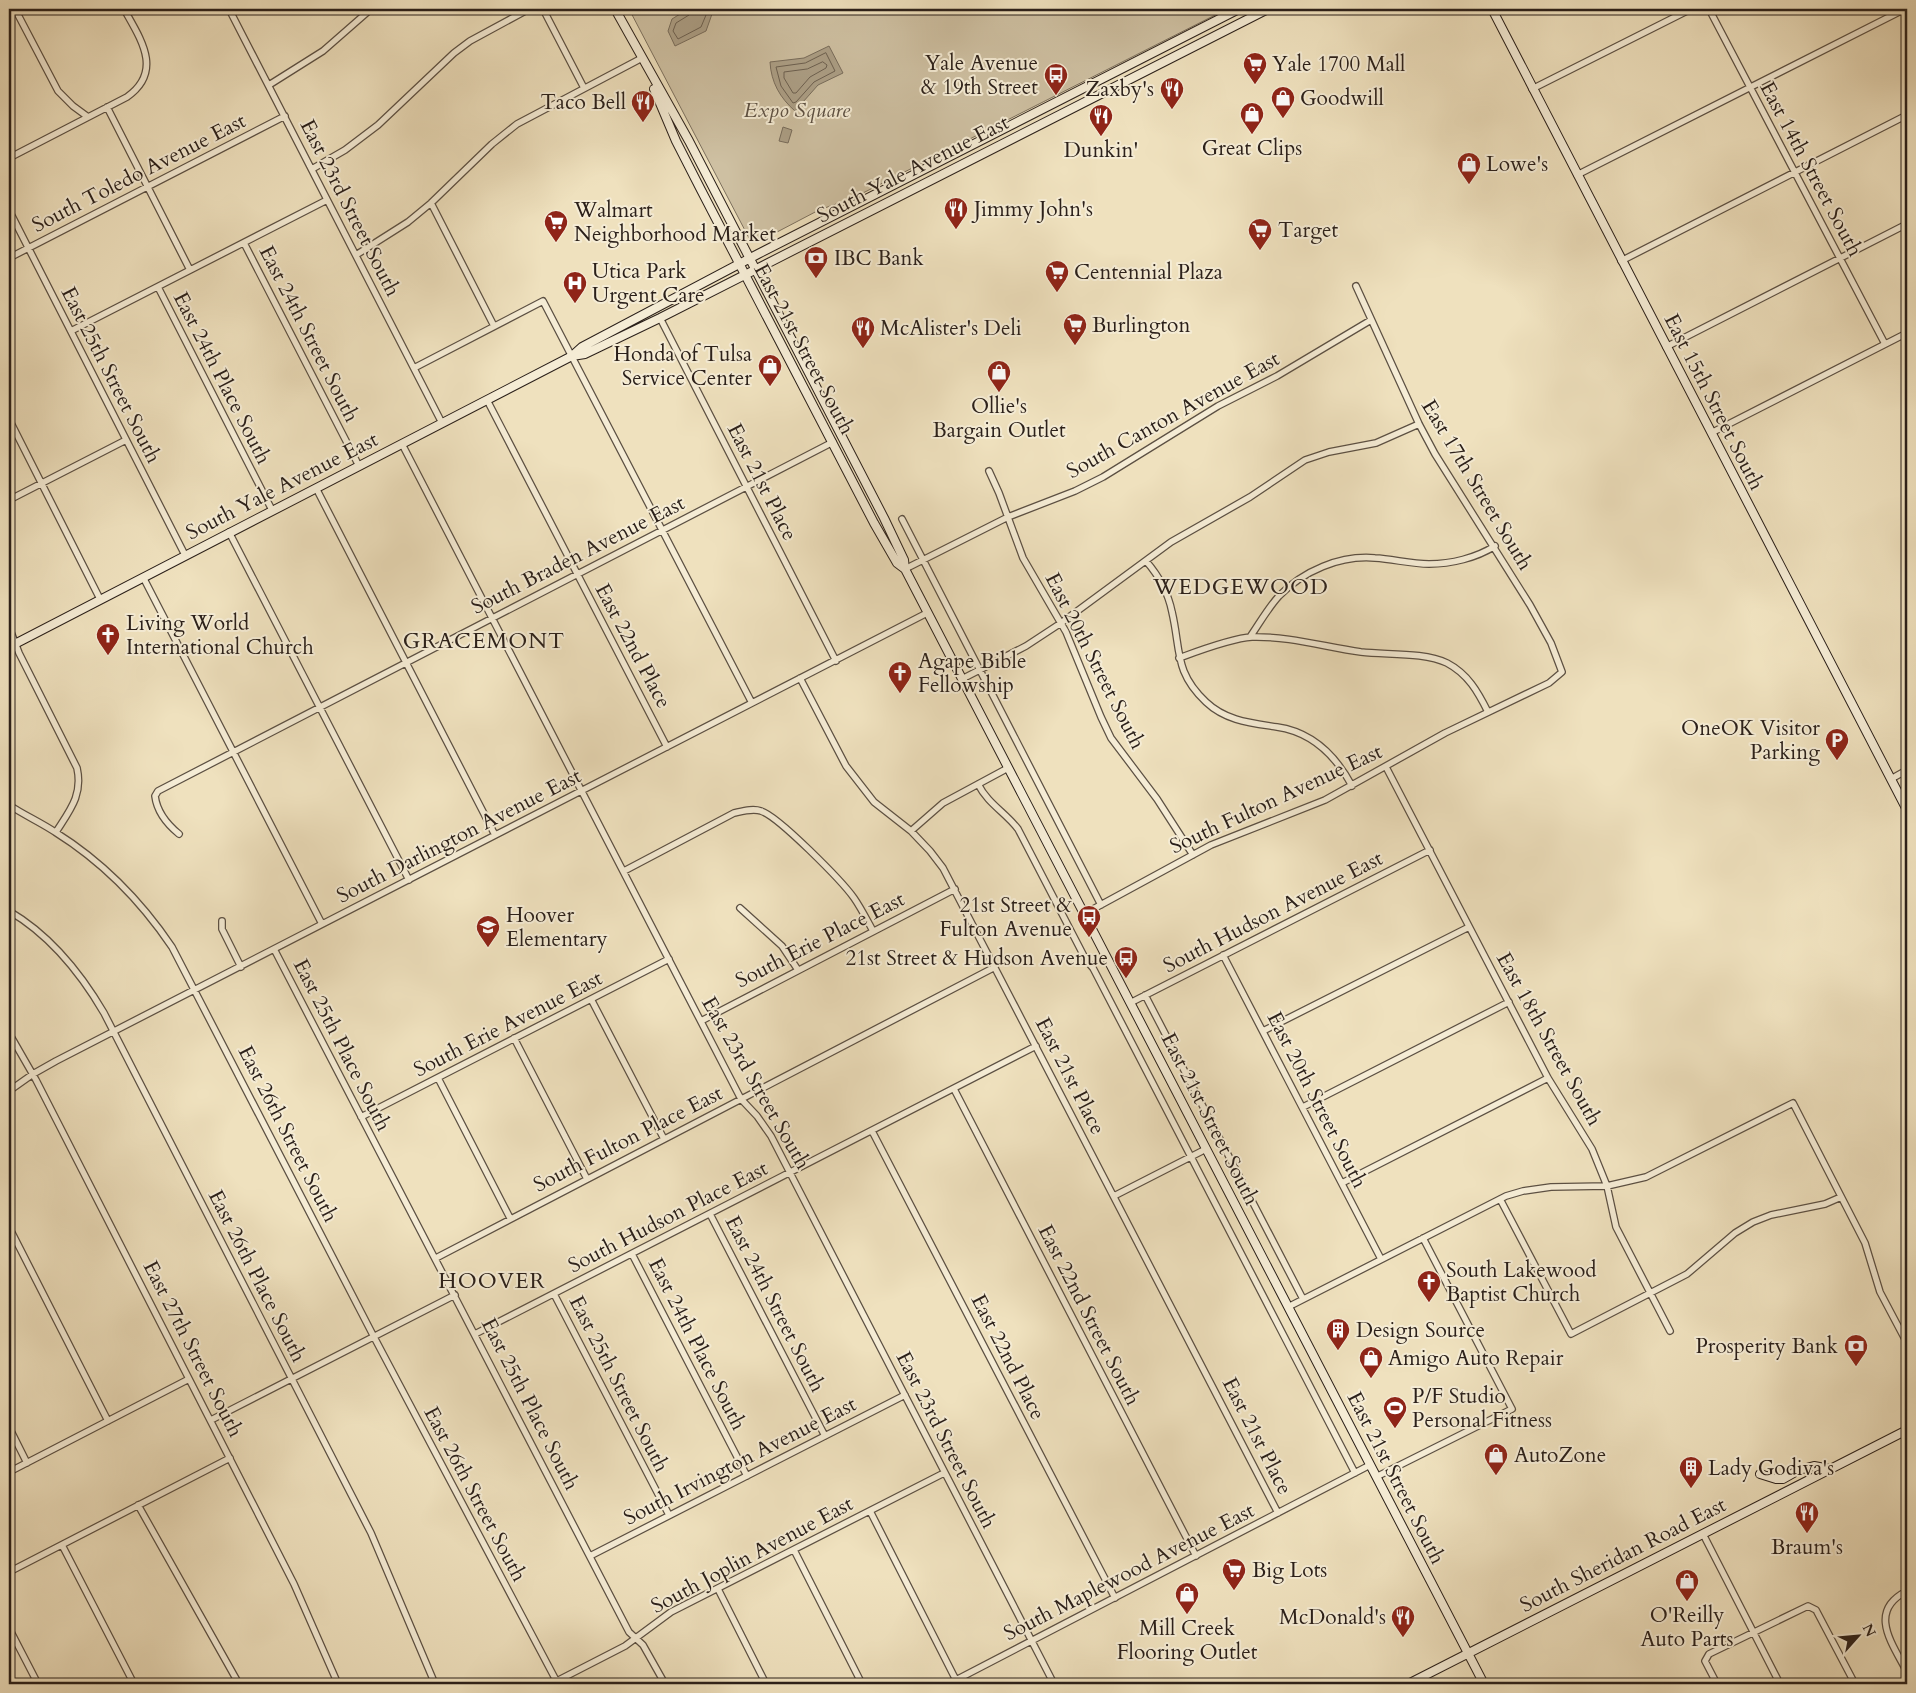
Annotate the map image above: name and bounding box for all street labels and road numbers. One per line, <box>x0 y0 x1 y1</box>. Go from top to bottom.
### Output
street label: East 14th Street South <box>1753 76 1870 262</box>
street label: South Toledo Avenue East <box>27 106 251 240</box>
street label: South Yale Avenue East <box>812 108 1014 230</box>
street label: East 23rd Street South <box>293 115 407 302</box>
street label: East 24th Street South <box>252 241 366 428</box>
street label: East 21st Street South <box>747 258 862 440</box>
street label: East 25th Street South <box>54 282 168 469</box>
street label: East 24th Place South <box>166 287 278 470</box>
street label: East 15th Street South <box>1657 309 1771 496</box>
street label: South Canton Avenue East <box>1061 344 1285 486</box>
street label: East 17th Street South <box>1415 394 1540 576</box>
street label: East 21st Place <box>720 418 804 546</box>
street label: South Yale Avenue East <box>181 425 383 547</box>
street label: South Braden Avenue East <box>466 488 690 621</box>
street label: East 20th Street South <box>1038 568 1152 755</box>
street label: East 22nd Place <box>588 578 678 714</box>
street label: South Fulton Avenue East <box>1165 737 1387 861</box>
street label: South Darlington Avenue East <box>332 761 587 910</box>
street label: South Hudson Avenue East <box>1158 844 1388 980</box>
street label: South Erie Place East <box>730 885 910 995</box>
street label: East 18th Street South <box>1489 947 1609 1131</box>
street label: East 25th Place South <box>286 954 398 1137</box>
street label: South Erie Avenue East <box>409 964 608 1084</box>
street label: East 23rd Street South <box>695 991 818 1175</box>
street label: East 20th Street South <box>1260 1007 1374 1194</box>
street label: East 21st Place <box>1028 1012 1112 1140</box>
street label: East 21st Street South <box>1154 1028 1266 1211</box>
street label: East 26th Street South <box>231 1041 345 1228</box>
street label: South Fulton Place East <box>528 1079 728 1199</box>
street label: South Hudson Place East <box>563 1154 773 1280</box>
street label: East 26th Place South <box>201 1185 313 1368</box>
street label: East 24th Street South <box>718 1211 832 1398</box>
street label: East 22nd Street South <box>1031 1220 1147 1411</box>
street label: East 24th Place South <box>641 1253 753 1436</box>
street label: East 27th Street South <box>136 1256 250 1443</box>
street label: East 22nd Place <box>964 1289 1052 1425</box>
street label: East 25th Street South <box>562 1291 676 1478</box>
street label: East 25th Place South <box>474 1313 586 1496</box>
street label: East 23rd Street South <box>889 1347 1003 1534</box>
street label: East 21st Place <box>1215 1372 1299 1500</box>
street label: East 21st Street South <box>1340 1387 1452 1570</box>
street label: South Irvington Avenue East <box>619 1390 862 1532</box>
street label: East 26th Street South <box>417 1401 534 1587</box>
street label: South Joplin Avenue East <box>646 1489 858 1621</box>
street label: South Sheridan Road East <box>1515 1490 1731 1620</box>
street label: South Maplewood Avenue East <box>999 1496 1260 1648</box>

